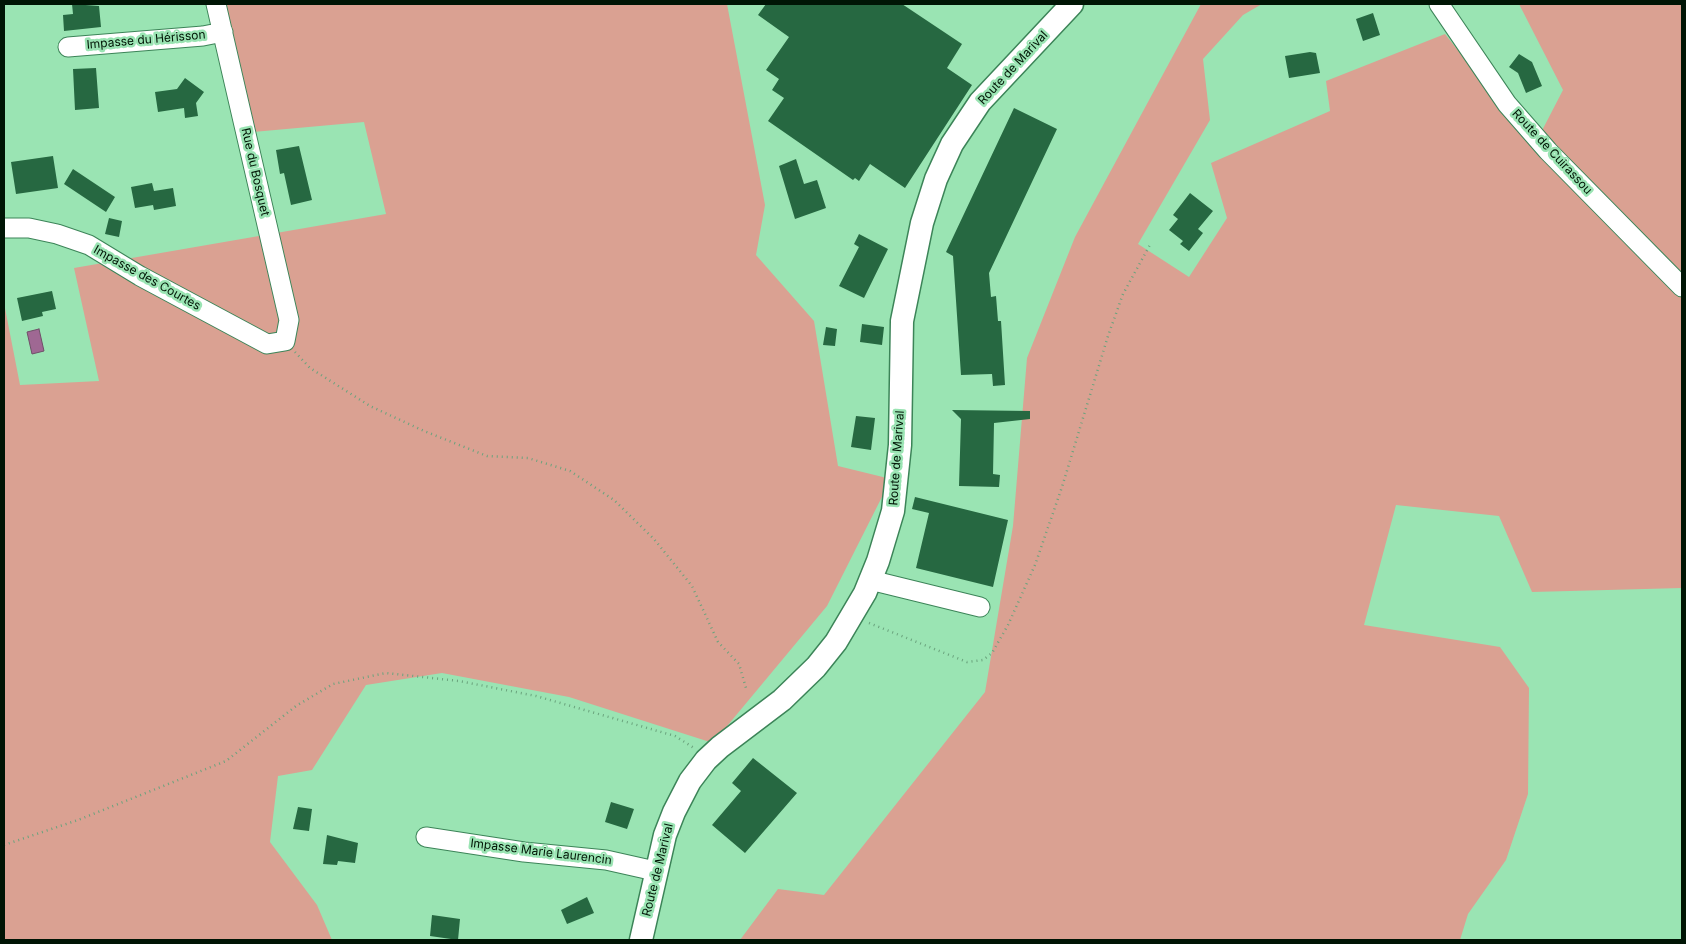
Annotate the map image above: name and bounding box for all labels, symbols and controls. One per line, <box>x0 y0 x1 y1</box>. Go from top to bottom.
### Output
street label: Impasse du Hérisson <box>86 28 206 52</box>
street label: Route de Marival <box>975 28 1051 108</box>
street label: Route de Cuirassou <box>1509 107 1595 197</box>
street label: Rue du Bosquet <box>238 127 272 217</box>
street label: Impasse des Courtes <box>91 243 203 313</box>
street label: Route de Marival <box>886 410 908 506</box>
street label: Route de Marival <box>639 822 677 918</box>
street label: Impasse Marie Laurencin <box>469 836 613 868</box>

